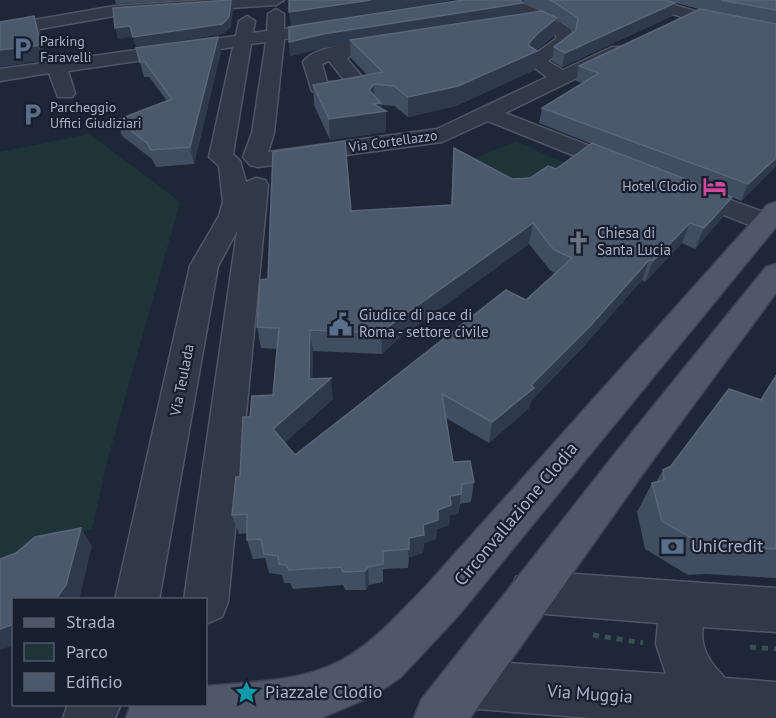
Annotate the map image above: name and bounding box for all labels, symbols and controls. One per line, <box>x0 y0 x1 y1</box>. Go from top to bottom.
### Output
place label: Parking Faravelli <box>40 32 92 66</box>
parking icon: Parking Faravelli <box>9 36 35 62</box>
place label: Parcheggio Uffici Giudiziari <box>50 98 142 132</box>
parking icon: Parcheggio Uffici Giudiziari <box>19 102 45 128</box>
street label: Via Cortellazzo <box>347 126 438 156</box>
hotel icon: Hotel Clodio <box>702 173 728 199</box>
place label: Hotel Clodio <box>622 177 697 195</box>
place label: Chiesa di Santa Lucia <box>597 223 671 259</box>
church icon: Chiesa di Santa Lucia <box>566 229 592 255</box>
place label: Giudice di pace di Roma - settore civile <box>359 305 489 341</box>
public building icon: Giudice di pace di Roma - settore civile <box>328 311 354 337</box>
street label: Via Teulada <box>165 342 198 419</box>
street label: Circonvallazione Clodia <box>449 437 582 590</box>
bank icon: UniCredit <box>660 533 686 559</box>
place label: UniCredit <box>691 534 763 557</box>
legend <box>12 598 207 706</box>
text: Strada <box>66 610 115 633</box>
text: Parco <box>66 640 108 663</box>
text: Edificio <box>66 670 122 693</box>
place icon: Piazzale Clodio <box>234 679 260 705</box>
street label: Via Muggia <box>545 679 634 708</box>
place label: Piazzale Clodio <box>265 680 382 703</box>

